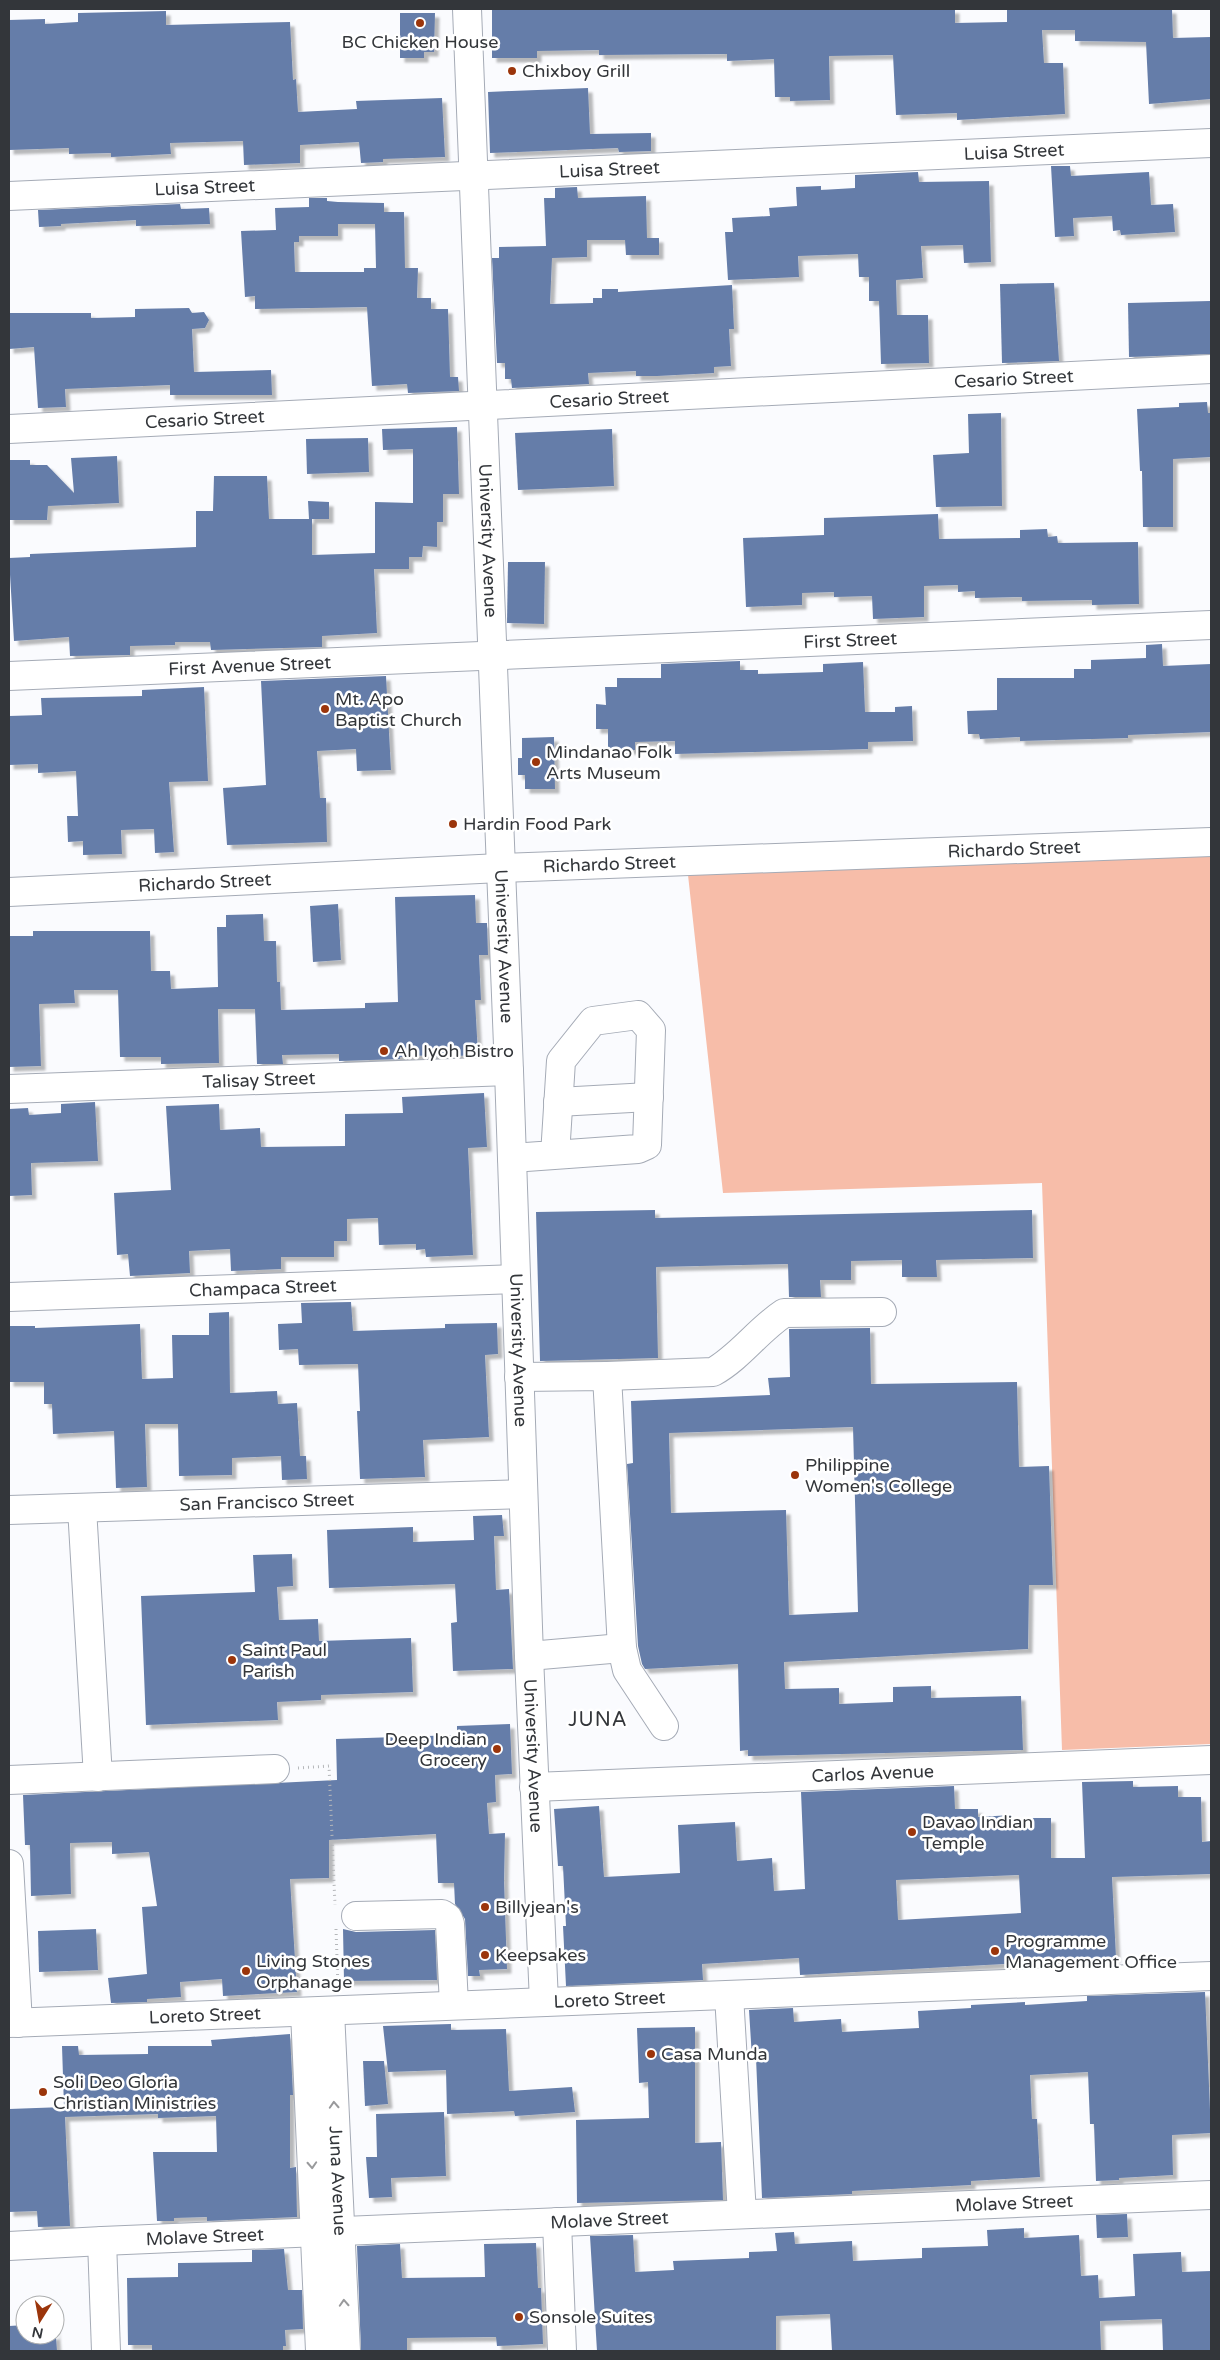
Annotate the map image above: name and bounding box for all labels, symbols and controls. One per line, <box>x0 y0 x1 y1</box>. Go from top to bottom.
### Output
marker: BC Chicken House <box>414 17 426 29</box>
place label: BC Chicken House <box>342 31 498 53</box>
place label: Chixboy Grill <box>522 60 630 82</box>
marker: Chixboy Grill <box>506 65 518 77</box>
street label: Luisa Street <box>963 138 1065 165</box>
street label: Luisa Street <box>559 156 660 183</box>
street label: Luisa Street <box>154 174 256 201</box>
street label: Cesario Street <box>953 365 1074 393</box>
street label: Cesario Street <box>549 385 670 413</box>
street label: Cesario Street <box>144 405 265 433</box>
street label: University Avenue <box>474 463 502 618</box>
street label: First Street <box>803 627 898 653</box>
street label: First Avenue Street <box>168 651 332 680</box>
place label: Mt. Apo Baptist Church <box>335 688 462 731</box>
marker: Mt. Apo Baptist Church <box>319 703 331 715</box>
place label: Mindanao Folk Arts Museum <box>546 741 672 784</box>
marker: Mindanao Folk Arts Museum <box>530 756 542 768</box>
place label: Hardin Food Park <box>463 813 612 835</box>
marker: Hardin Food Park <box>447 818 459 830</box>
street label: Richardo Street <box>947 836 1081 863</box>
street label: Richardo Street <box>542 851 676 877</box>
street label: Richardo Street <box>138 868 272 897</box>
street label: University Avenue <box>490 869 518 1024</box>
place label: Ah Iyoh Bistro <box>394 1040 514 1062</box>
marker: Ah Iyoh Bistro <box>378 1045 390 1057</box>
street label: Talisay Street <box>202 1067 316 1093</box>
street label: University Avenue <box>505 1273 532 1427</box>
street label: Champaca Street <box>189 1274 337 1302</box>
place label: Philippine Women's College <box>805 1454 952 1497</box>
marker: Philippine Women's College <box>789 1469 801 1481</box>
street label: San Francisco Street <box>179 1488 355 1516</box>
place label: Saint Paul Parish <box>242 1639 327 1682</box>
marker: Saint Paul Parish <box>226 1654 238 1666</box>
street label: University Avenue <box>519 1678 548 1833</box>
district label: JUNA <box>568 1708 628 1732</box>
place label: Deep Indian Grocery <box>385 1728 487 1771</box>
marker: Deep Indian Grocery <box>491 1743 503 1755</box>
street label: Carlos Avenue <box>811 1760 935 1787</box>
place label: Davao Indian Temple <box>922 1811 1033 1854</box>
marker: Davao Indian Temple <box>906 1826 918 1838</box>
place label: Billyjean's <box>495 1896 579 1918</box>
marker: Billyjean's <box>479 1901 491 1913</box>
place label: Programme Management Office <box>1005 1930 1177 1973</box>
place label: Keepsakes <box>495 1944 586 1966</box>
marker: Programme Management Office <box>989 1945 1001 1957</box>
marker: Keepsakes <box>479 1949 491 1961</box>
place label: Living Stones Orphanage <box>256 1950 370 1993</box>
marker: Living Stones Orphanage <box>240 1965 252 1977</box>
street label: Loreto Street <box>553 1986 666 2013</box>
street label: Loreto Street <box>148 2002 261 2029</box>
place label: Casa Munda <box>661 2043 768 2065</box>
marker: Casa Munda <box>645 2048 657 2060</box>
place label: Soli Deo Gloria Christian Ministries <box>53 2071 216 2114</box>
marker: Soli Deo Gloria Christian Ministries <box>37 2086 49 2098</box>
one-way arrow <box>329 2101 340 2109</box>
street label: Juna Avenue <box>324 2126 352 2236</box>
one-way arrow <box>306 2161 317 2169</box>
street label: Molave Street <box>954 2190 1074 2217</box>
street label: Molave Street <box>550 2207 669 2233</box>
street label: Molave Street <box>145 2223 264 2250</box>
north arrow <box>15 2295 65 2345</box>
one-way arrow <box>339 2298 349 2306</box>
place label: Sonsole Suites <box>529 2306 653 2328</box>
marker: Sonsole Suites <box>513 2311 525 2323</box>
text: N <box>30 2323 45 2342</box>

